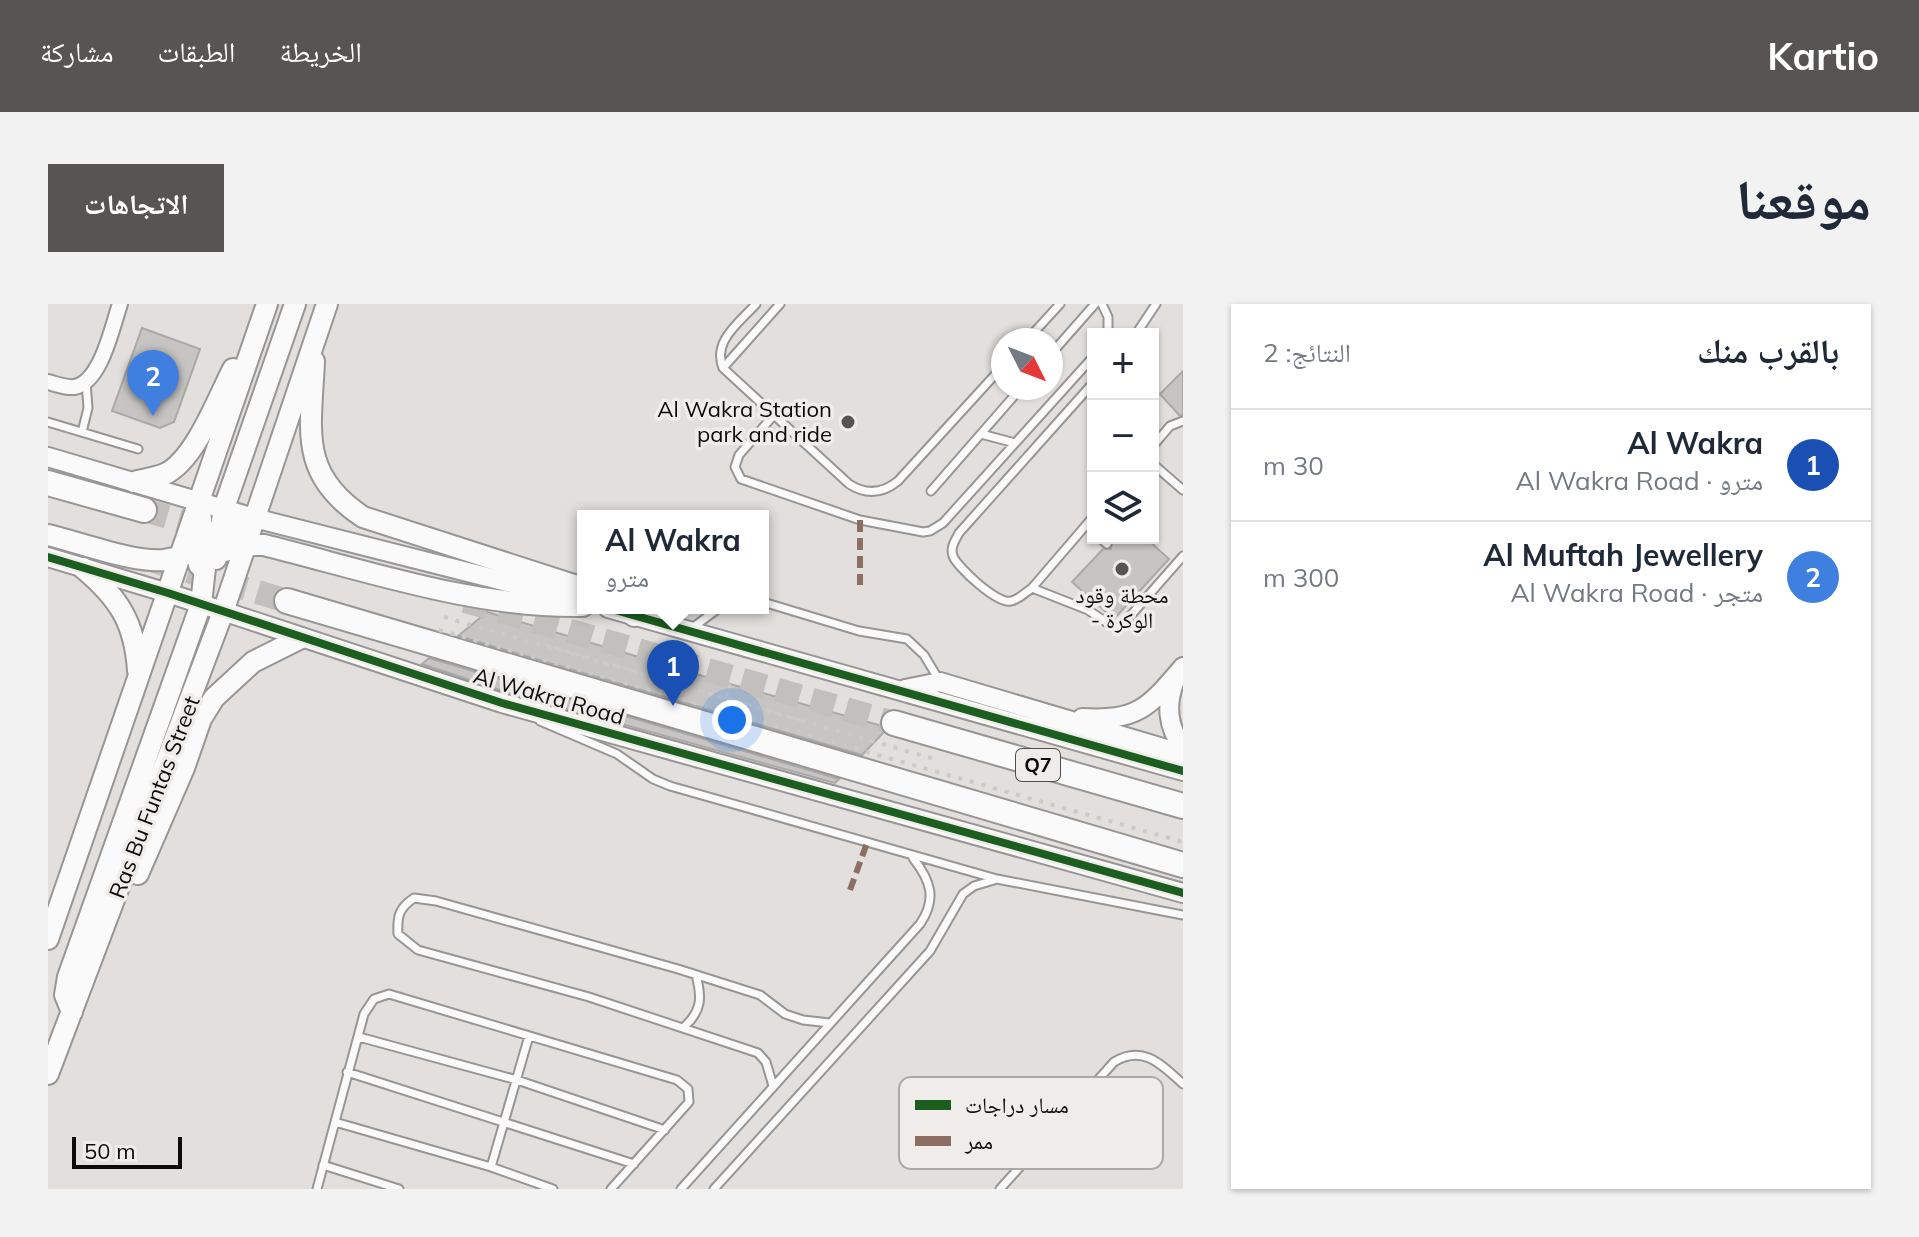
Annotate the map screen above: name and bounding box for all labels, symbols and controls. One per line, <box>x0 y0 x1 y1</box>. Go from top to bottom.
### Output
text: Kartio <box>1767 32 1879 80</box>
text: مشاركة <box>40 34 114 69</box>
text: الطبقات <box>158 34 235 69</box>
text: الخريطة <box>279 34 362 69</box>
button: الاتجاهات <box>48 164 224 252</box>
text: موقعنا <box>1736 164 1871 234</box>
north arrow <box>991 328 1063 400</box>
map controls <box>1087 328 1159 544</box>
button: + <box>1087 328 1159 400</box>
text: بالقرب منك <box>1697 329 1839 372</box>
text: النتائج: 2 <box>1263 336 1351 369</box>
pin: 2 <box>127 350 179 416</box>
place label: Al Wakra Station park and ride <box>657 395 832 448</box>
button: − <box>1087 400 1159 472</box>
marker: Al Wakra Station park and ride <box>839 413 857 431</box>
text: Al Wakra <box>1627 424 1763 462</box>
text: 30 m <box>1263 449 1324 482</box>
text: 1 <box>1805 449 1821 482</box>
text: مترو · Al Wakra Road <box>1516 464 1763 497</box>
button: layers <box>1087 472 1159 544</box>
popup <box>577 510 769 614</box>
text: Al Wakra <box>605 521 741 559</box>
text: Al Muftah Jewellery <box>1483 536 1763 574</box>
marker: محطة وقود - الوكرة <box>1113 560 1131 578</box>
text: مترو <box>605 561 649 594</box>
text: 300 m <box>1263 561 1339 594</box>
text: 2 <box>1805 561 1821 594</box>
text: متجر · Al Wakra Road <box>1510 576 1763 609</box>
place label: محطة وقود - الوكرة <box>1075 581 1169 634</box>
pin: 1 <box>647 640 699 706</box>
street label: Al Wakra Road <box>470 661 628 731</box>
street label: Ras Bu Funtas Street <box>102 692 206 902</box>
your location <box>712 700 752 740</box>
road number: Q7 <box>1016 749 1060 781</box>
legend <box>899 1077 1163 1169</box>
text: مسار دراجات <box>965 1091 1069 1119</box>
text: ممر <box>964 1127 993 1155</box>
scale bar <box>72 1133 182 1169</box>
text: 50 m <box>84 1137 135 1165</box>

